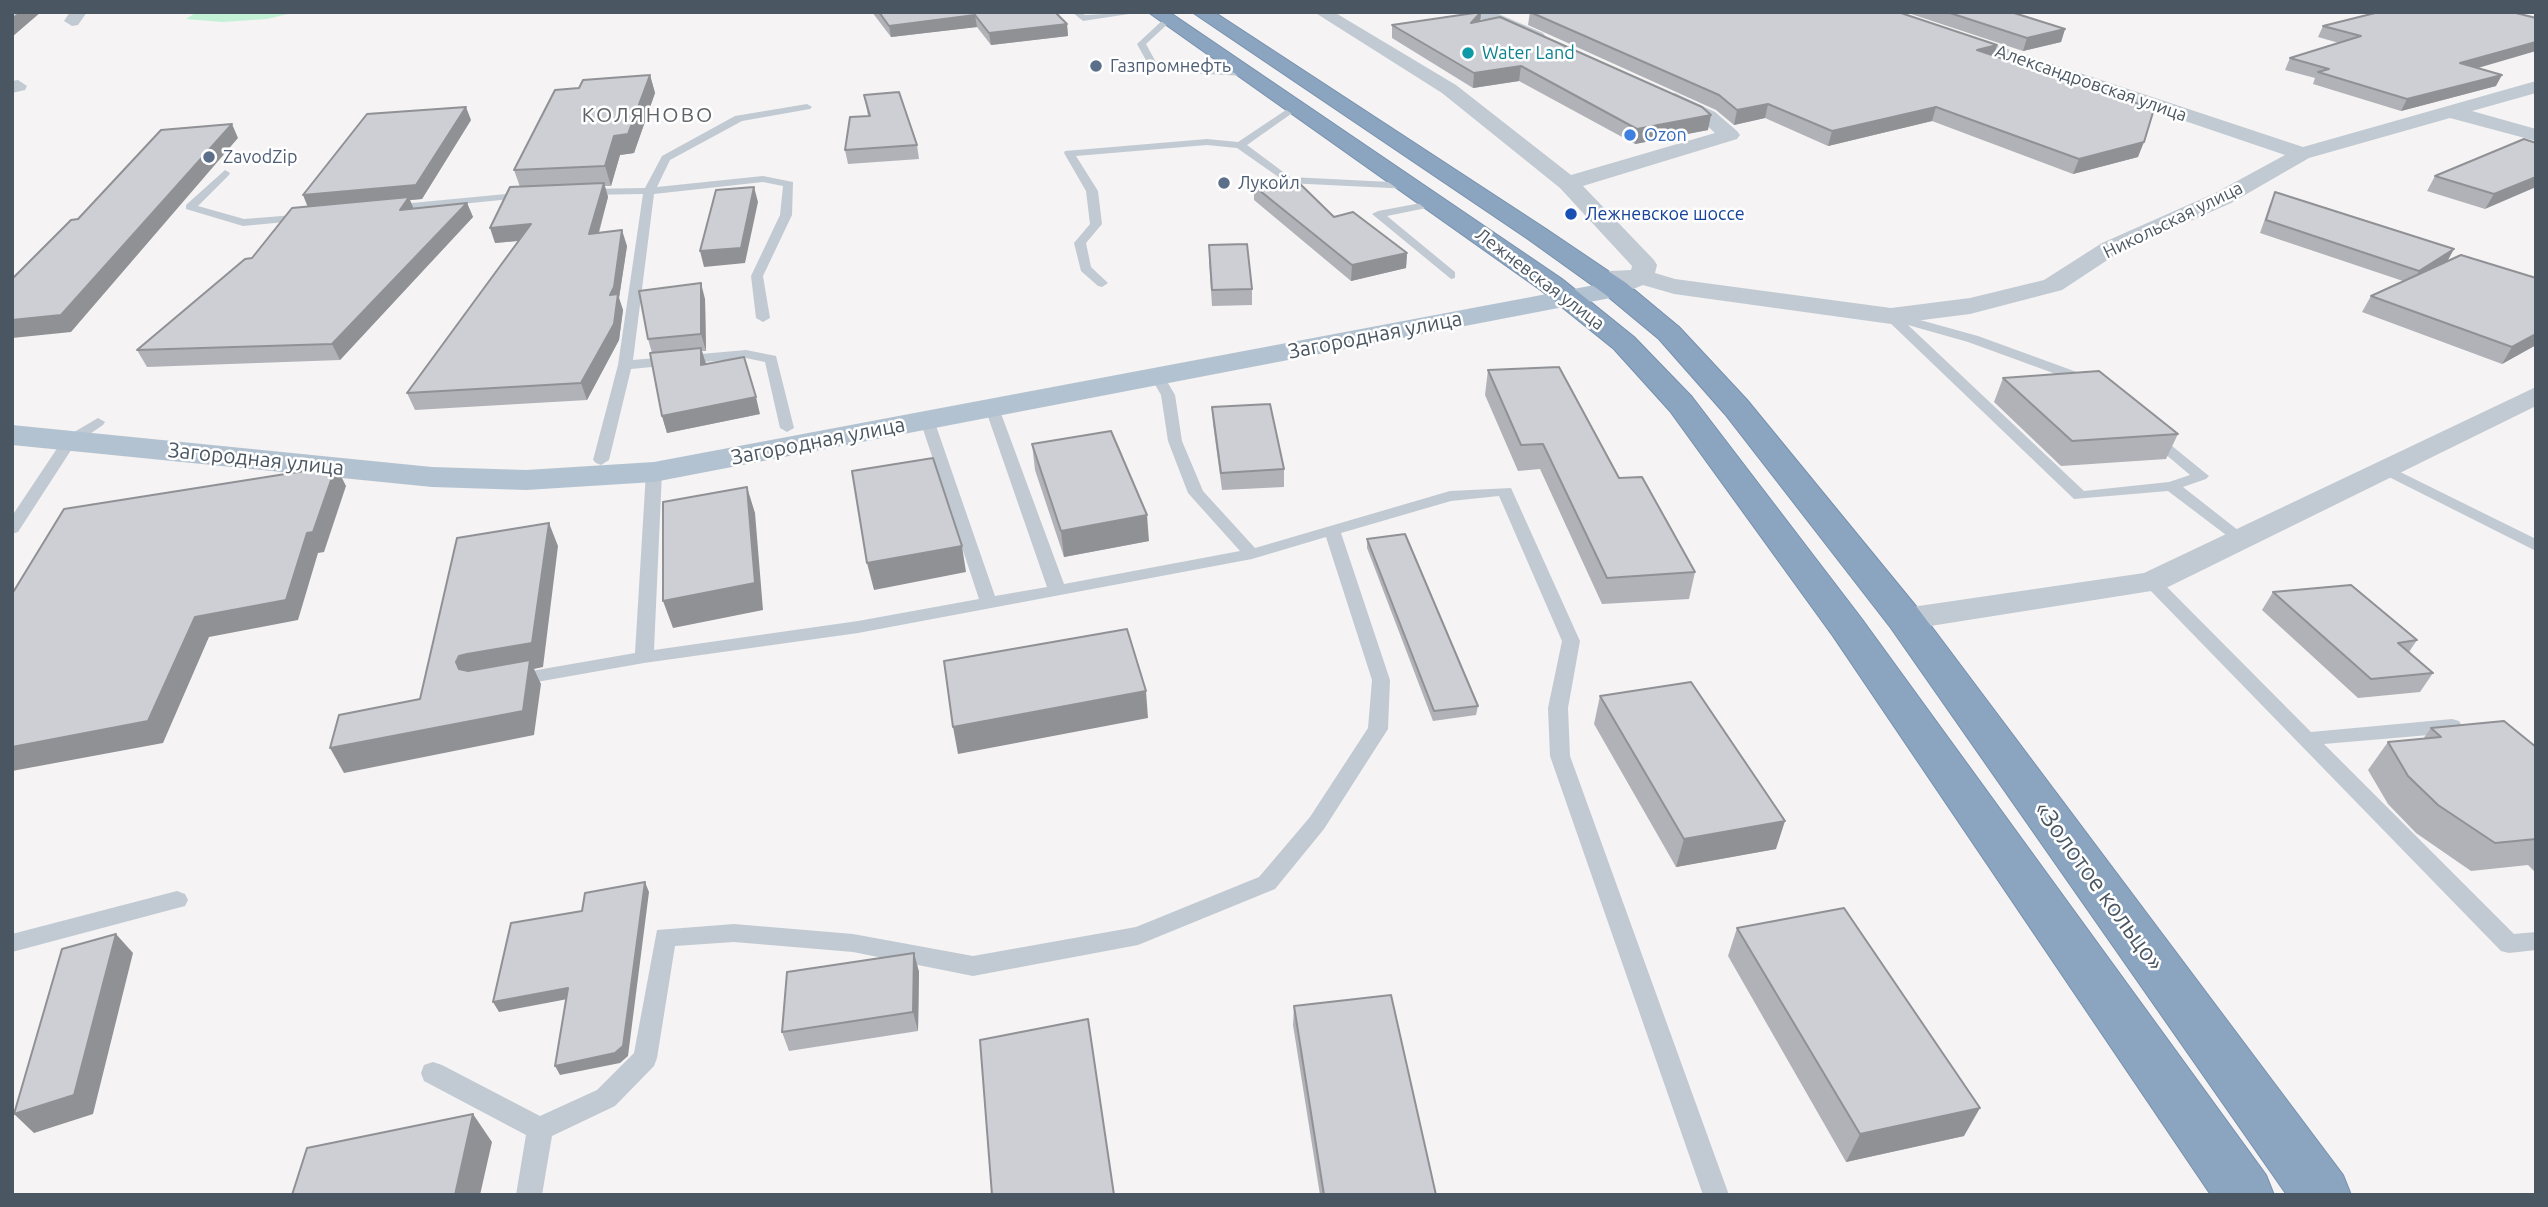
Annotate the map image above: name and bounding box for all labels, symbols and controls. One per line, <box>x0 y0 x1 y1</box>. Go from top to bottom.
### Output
street label: Александровская улица <box>1992 40 2190 126</box>
place label: Water Land <box>1482 42 1575 64</box>
marker: Water Land <box>1460 45 1476 61</box>
place label: Газпромнефть <box>1110 55 1231 77</box>
marker: Газпромнефть <box>1088 58 1104 74</box>
district label: КОЛЯНОВО <box>583 102 713 128</box>
place label: Ozon <box>1644 124 1687 146</box>
marker: Ozon <box>1622 127 1638 143</box>
place label: ZavodZip <box>223 146 298 168</box>
marker: ZavodZip <box>201 149 217 165</box>
place label: Лукойл <box>1238 172 1300 194</box>
marker: Лукойл <box>1216 175 1232 191</box>
street label: Никольская улица <box>2100 177 2246 263</box>
place label: Лежневское шоссе <box>1585 203 1745 225</box>
marker: Лежневское шоссе <box>1563 206 1579 222</box>
street label: Лежневская улица <box>1471 223 1609 335</box>
street label: Загородная улица <box>1286 306 1464 364</box>
street label: Загородная улица <box>729 412 907 470</box>
street label: Загородная улица <box>167 437 345 481</box>
street label: «Золотое кольцо» <box>2028 796 2170 976</box>

